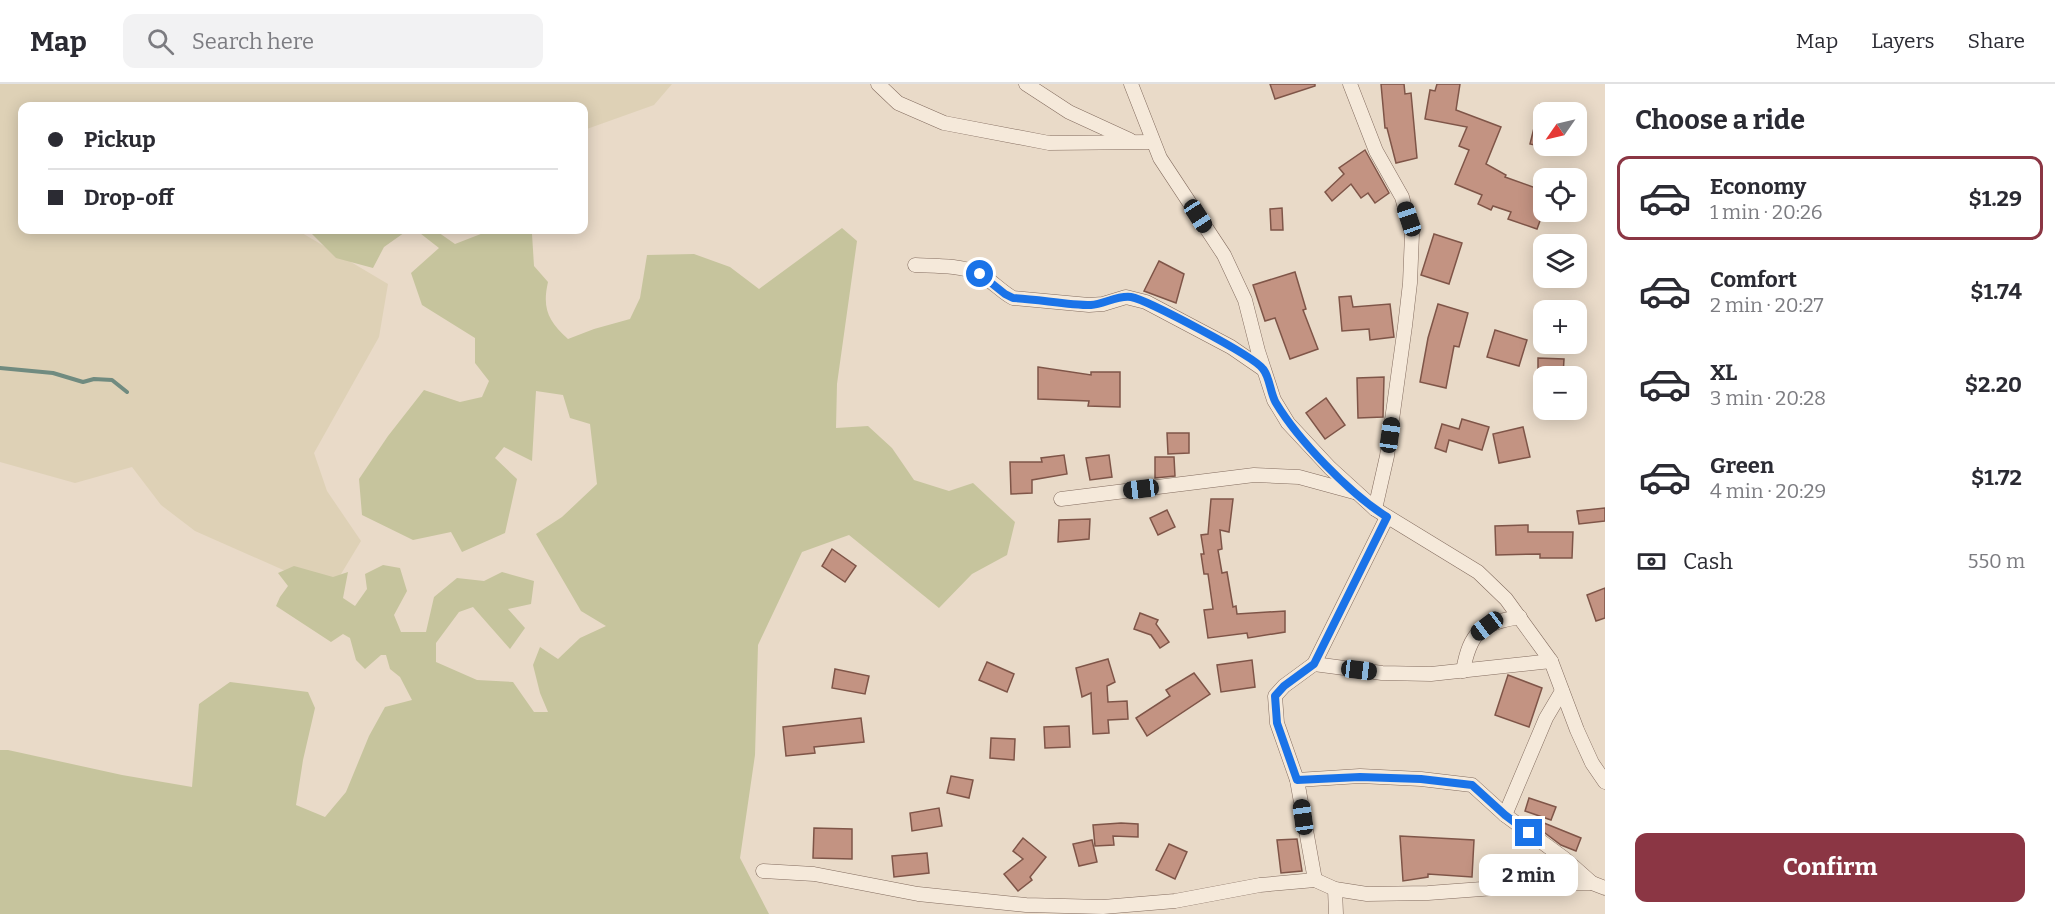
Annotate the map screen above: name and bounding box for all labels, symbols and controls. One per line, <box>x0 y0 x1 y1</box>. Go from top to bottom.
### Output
search box <box>123 14 543 68</box>
text: Map <box>30 25 87 58</box>
icon: search <box>144 25 177 58</box>
text: Search here <box>192 28 314 55</box>
text: Map <box>1796 28 1838 54</box>
text: Layers <box>1871 28 1935 54</box>
text: Share <box>1968 28 2025 54</box>
north arrow <box>1533 102 1587 156</box>
map controls <box>1533 102 1587 420</box>
text: Choose a ride <box>1635 104 1805 136</box>
text: Pickup <box>84 126 156 153</box>
button: locate <box>1533 168 1587 222</box>
icon: car <box>1638 171 1692 225</box>
text: Economy <box>1710 173 1806 200</box>
text: Drop-off <box>84 184 174 211</box>
text: $1.29 <box>1969 185 2022 212</box>
car <box>1181 196 1215 236</box>
car <box>1395 199 1423 239</box>
text: 1 min · 20:26 <box>1710 200 1823 224</box>
button: layers <box>1533 234 1587 288</box>
route start <box>966 260 993 287</box>
icon: car <box>1638 264 1692 318</box>
text: Comfort <box>1710 266 1797 293</box>
text: $1.74 <box>1970 278 2022 305</box>
text: 2 min · 20:27 <box>1710 293 1823 317</box>
button: + <box>1533 300 1587 354</box>
icon: car <box>1638 357 1692 411</box>
text: XL <box>1710 359 1737 386</box>
button: − <box>1533 366 1587 420</box>
text: $2.20 <box>1965 371 2022 398</box>
text: 3 min · 20:28 <box>1710 386 1826 410</box>
car <box>1379 416 1401 454</box>
icon: car <box>1638 450 1692 504</box>
text: Green <box>1710 452 1774 479</box>
text: $1.72 <box>1971 464 2022 491</box>
car <box>1122 478 1160 500</box>
text: 4 min · 20:29 <box>1710 479 1826 503</box>
icon: cash <box>1635 545 1668 578</box>
text: Cash <box>1683 548 1733 575</box>
text: 550 m <box>1968 549 2025 573</box>
car <box>1467 608 1507 644</box>
car <box>1340 659 1378 681</box>
car <box>1292 798 1314 836</box>
route end <box>1515 819 1542 846</box>
button: Confirm <box>1635 833 2025 902</box>
callout: 2 min <box>1480 854 1579 896</box>
text: 2 min <box>1502 863 1555 887</box>

